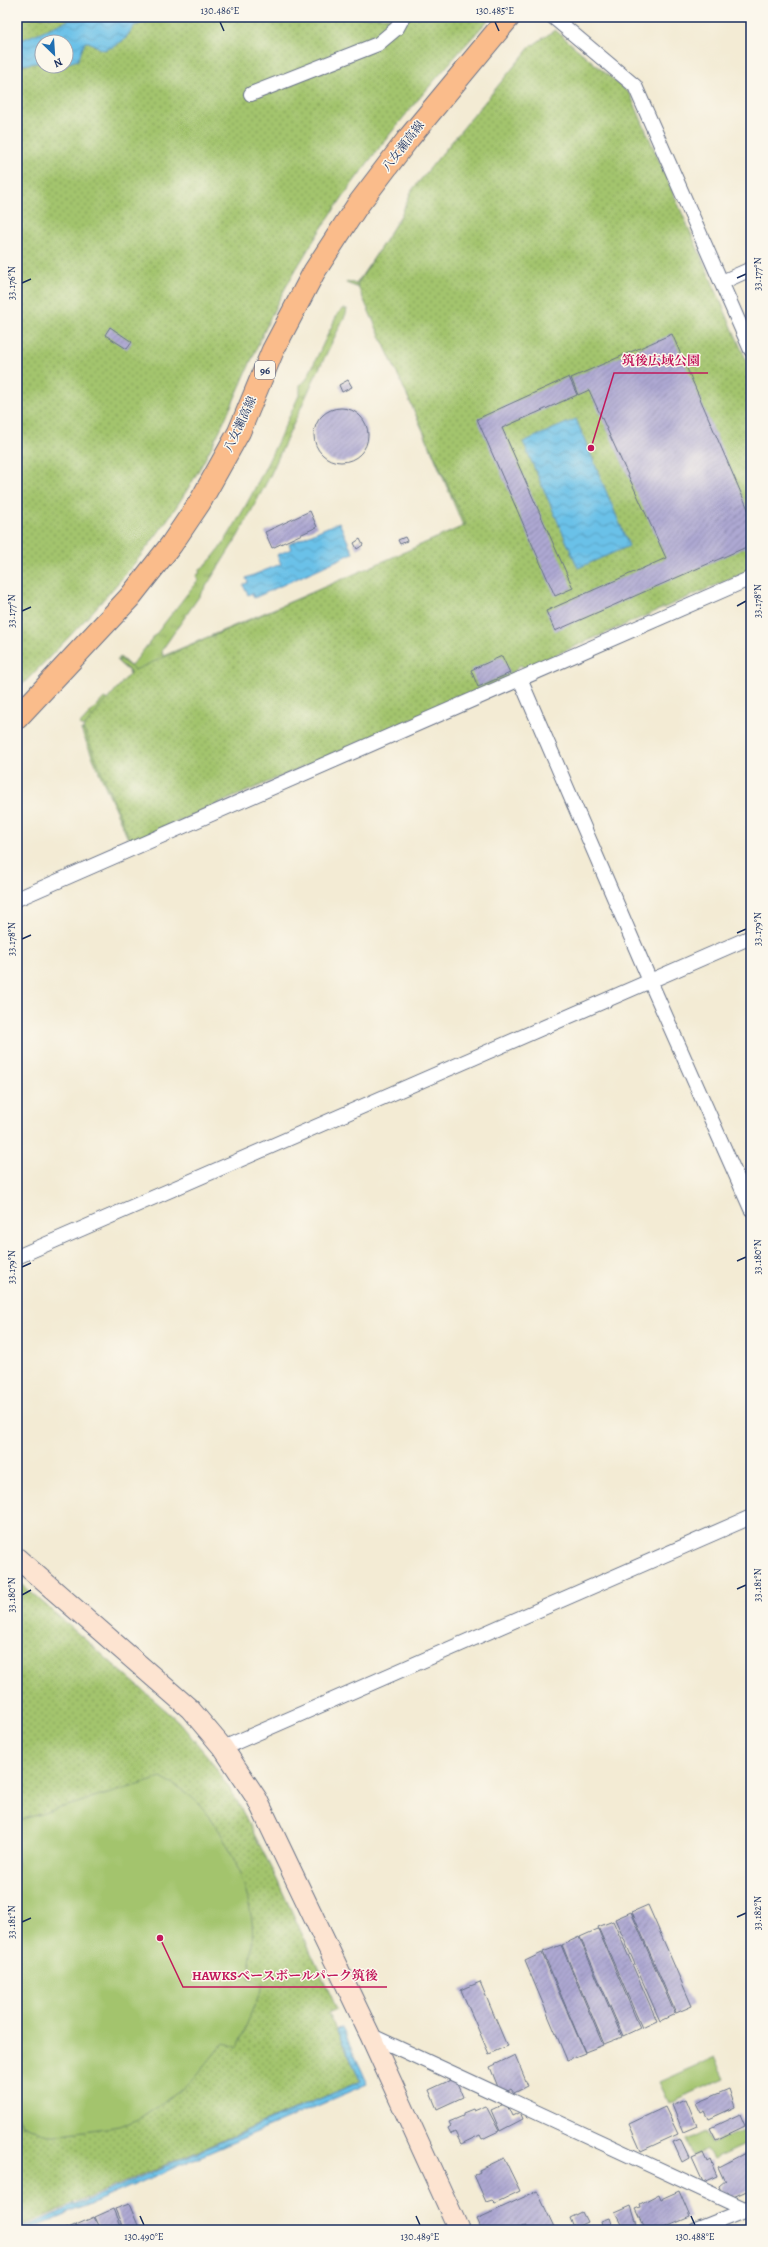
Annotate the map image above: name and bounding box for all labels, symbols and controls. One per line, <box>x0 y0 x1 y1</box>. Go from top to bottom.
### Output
text: 130.486°E <box>201 4 240 17</box>
text: 130.485°E <box>476 4 514 17</box>
north arrow <box>34 34 74 74</box>
text: N <box>51 54 65 71</box>
street label: 八女瀬高線 <box>378 117 428 175</box>
text: 33.177°N <box>751 257 764 291</box>
text: 33.176°N <box>5 266 18 300</box>
callout: 筑後広域公園 <box>614 348 708 373</box>
text: 筑後広域公園 <box>622 352 700 369</box>
road number: 96 <box>255 361 275 379</box>
street label: 八女瀬高線 <box>220 393 260 455</box>
text: 33.178°N <box>751 584 764 618</box>
text: 33.177°N <box>5 594 18 628</box>
text: 33.179°N <box>751 912 764 946</box>
text: 33.178°N <box>5 922 18 956</box>
text: 33.180°N <box>751 1239 764 1275</box>
text: 33.179°N <box>5 1250 18 1284</box>
text: 33.181°N <box>751 1568 764 1602</box>
text: 33.180°N <box>5 1577 18 1613</box>
text: 33.182°N <box>751 1896 764 1930</box>
text: 33.181°N <box>5 1905 18 1939</box>
callout: HAWKSベースボールパーク筑後 <box>183 1962 387 1987</box>
text: HAWKSベースボールパーク筑後 <box>192 1967 378 1984</box>
text: 130.490°E <box>124 2230 164 2243</box>
text: 130.489°E <box>401 2230 439 2243</box>
text: 130.488°E <box>675 2230 715 2243</box>

